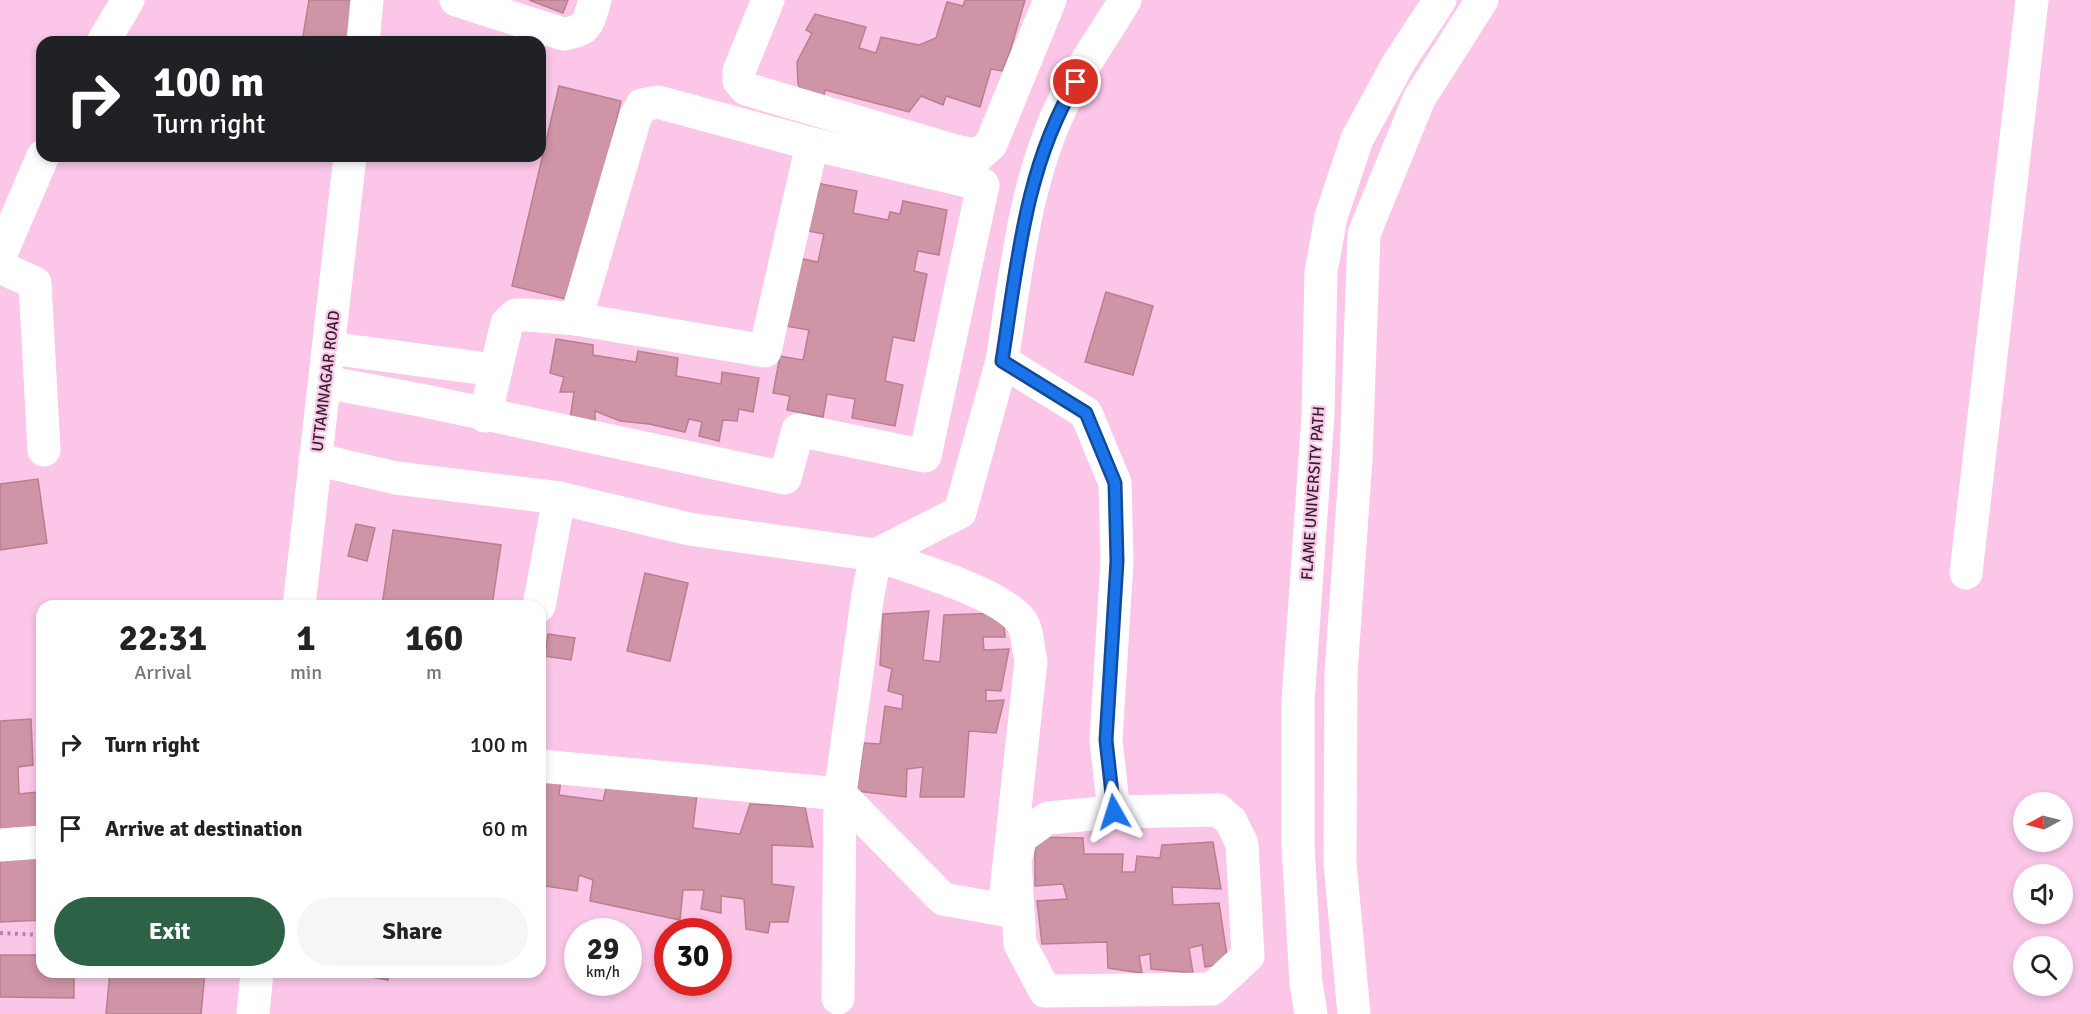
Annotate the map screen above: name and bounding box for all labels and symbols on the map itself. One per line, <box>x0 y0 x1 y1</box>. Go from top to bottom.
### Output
pin <box>1050 56 1101 107</box>
street label: UTTAMNAGAR ROAD <box>307 309 345 453</box>
street label: FLAME UNIVERSITY PATH <box>1297 405 1329 581</box>
position arrow <box>1082 780 1146 844</box>
north arrow <box>2013 792 2073 852</box>
speed limit sign: 30 <box>654 918 732 996</box>

